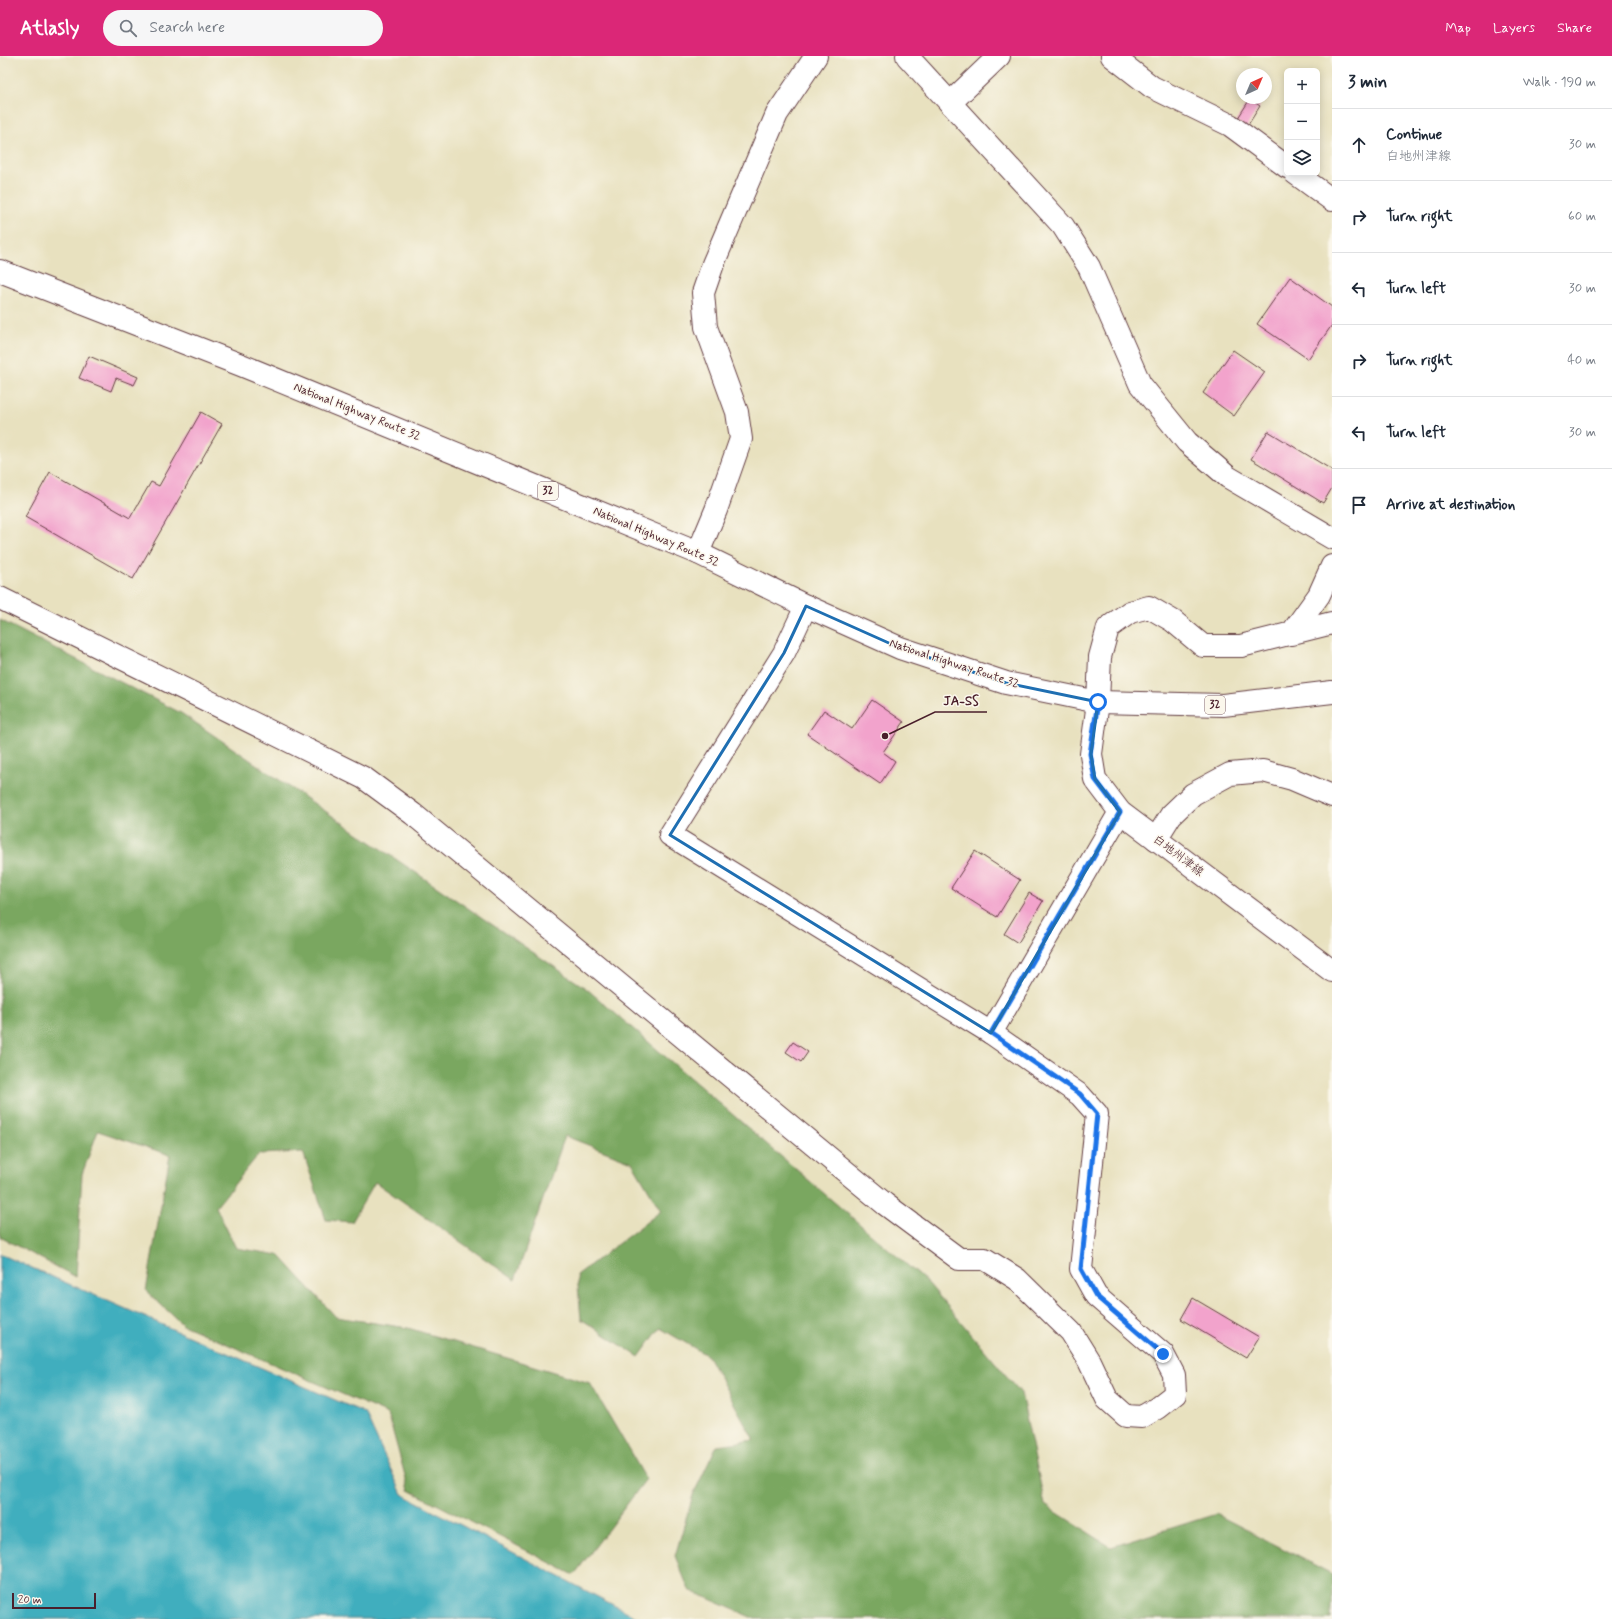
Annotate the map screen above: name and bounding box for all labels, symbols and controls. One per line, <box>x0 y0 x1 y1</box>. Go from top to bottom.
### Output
search box <box>103 10 383 46</box>
text: Atlasly <box>20 16 79 41</box>
icon: search <box>117 17 139 39</box>
text: Search here <box>149 18 225 38</box>
text: Map <box>1445 19 1471 37</box>
text: Layers <box>1493 19 1535 37</box>
text: Share <box>1557 19 1592 37</box>
north arrow <box>1236 68 1272 104</box>
map controls <box>1284 68 1320 176</box>
button: + <box>1284 68 1320 104</box>
text: 3 min <box>1348 71 1387 93</box>
text: Walk · 190 m <box>1523 74 1596 91</box>
button: − <box>1284 104 1320 140</box>
text: Continue <box>1386 125 1442 145</box>
icon: ahead <box>1348 134 1370 156</box>
text: 30 m <box>1569 136 1596 153</box>
button: layers <box>1284 140 1320 176</box>
text: 白地州津線 <box>1386 148 1451 165</box>
icon: right <box>1348 206 1370 228</box>
text: Turn right <box>1386 207 1453 227</box>
text: 60 m <box>1568 208 1596 225</box>
icon: left <box>1348 278 1370 300</box>
text: Turn left <box>1386 279 1446 299</box>
text: 30 m <box>1569 280 1596 297</box>
icon: right <box>1348 350 1370 372</box>
text: Turn right <box>1386 351 1453 371</box>
text: 40 m <box>1567 352 1596 369</box>
street label: National Highway Route 32 <box>291 379 423 445</box>
icon: left <box>1348 422 1370 444</box>
text: Turn left <box>1386 423 1446 443</box>
text: 30 m <box>1569 424 1596 441</box>
road number: 32 <box>538 482 558 500</box>
icon: arrive <box>1348 494 1370 516</box>
text: Arrive at destination <box>1386 495 1515 515</box>
street label: National Highway Route 32 <box>591 503 721 571</box>
street label: National Highway Route 32 <box>887 635 1021 693</box>
callout: JA-SS <box>935 687 987 712</box>
text: JA-SS <box>943 693 979 710</box>
route start <box>1089 693 1107 711</box>
road number: 32 <box>1205 696 1225 714</box>
street label: 白地州津線 <box>1149 832 1207 880</box>
route end <box>1154 1345 1172 1363</box>
scale bar <box>12 1591 96 1610</box>
text: 20 m <box>18 1593 41 1607</box>

